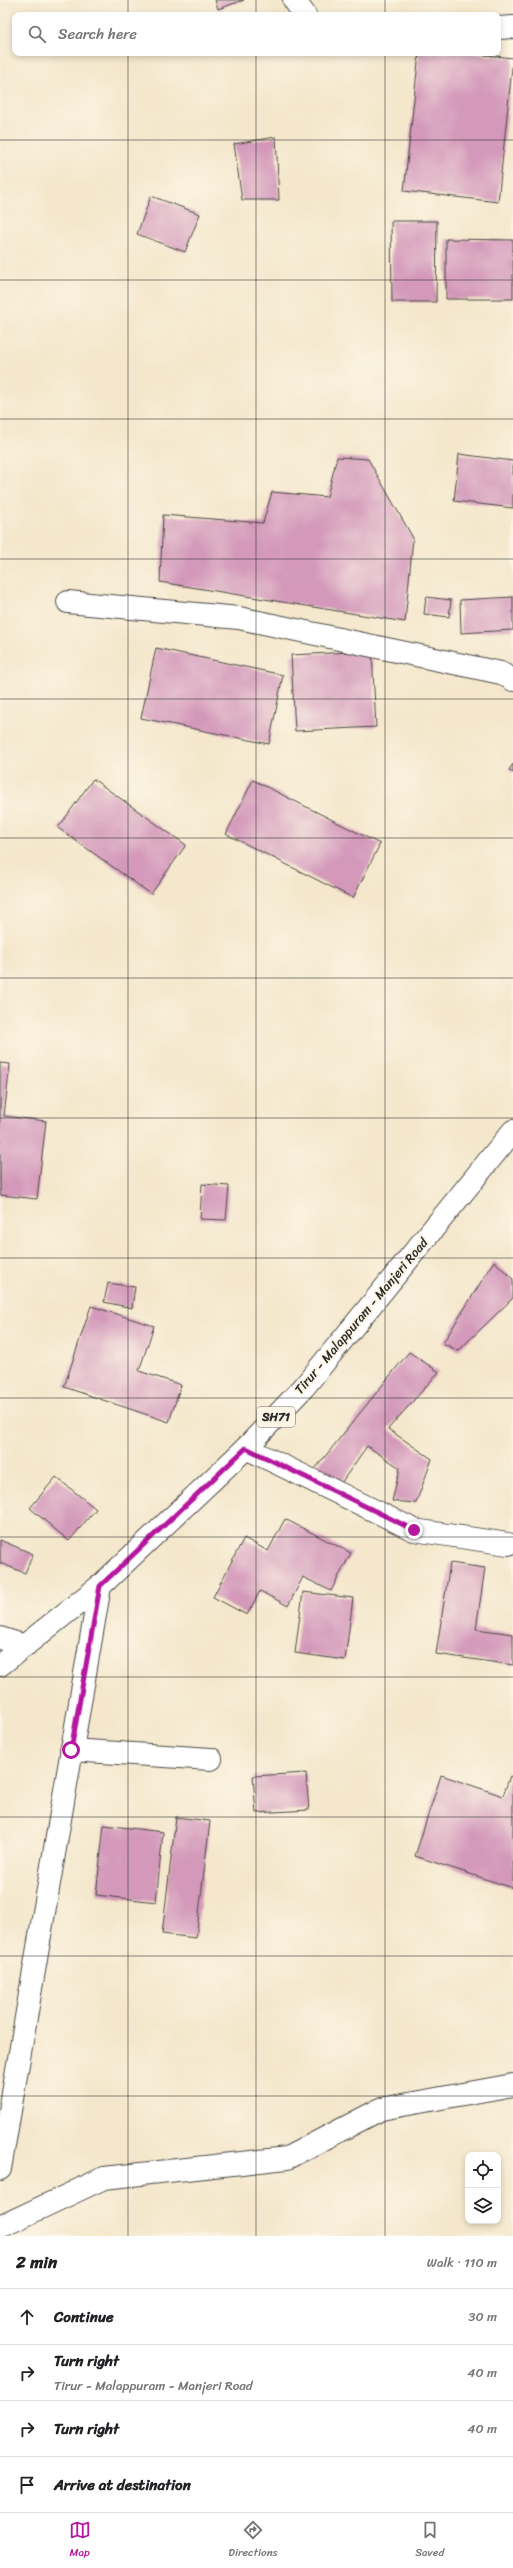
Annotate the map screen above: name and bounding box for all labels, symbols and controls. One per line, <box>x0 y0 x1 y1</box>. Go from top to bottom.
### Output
search box <box>12 12 501 56</box>
text: Search here <box>58 21 137 47</box>
icon: search <box>26 23 48 45</box>
street label: Tirur - Malappuram - Manjeri Road <box>288 1232 434 1400</box>
road number: SH71 <box>257 1407 295 1427</box>
route end <box>405 1521 423 1539</box>
route start <box>62 1741 80 1759</box>
map controls <box>465 2152 501 2224</box>
button: locate <box>465 2152 501 2188</box>
button: layers <box>465 2188 501 2224</box>
text: 2 min <box>16 2247 57 2277</box>
text: Walk · 110 m <box>427 2251 497 2274</box>
text: Continue <box>54 2304 114 2330</box>
text: 30 m <box>468 2305 497 2328</box>
icon: ahead <box>16 2306 38 2328</box>
text: Turn right <box>54 2348 119 2374</box>
text: 40 m <box>467 2361 497 2384</box>
icon: right <box>16 2362 38 2384</box>
text: Tirur - Malappuram - Manjeri Road <box>54 2374 253 2397</box>
text: Turn right <box>54 2416 119 2442</box>
text: 40 m <box>467 2417 497 2440</box>
icon: right <box>16 2418 38 2440</box>
text: Arrive at destination <box>54 2472 191 2498</box>
icon: arrive <box>16 2474 38 2496</box>
tab: Map <box>69 2519 91 2562</box>
tab: Directions <box>228 2519 278 2562</box>
tab: Saved <box>415 2519 444 2562</box>

